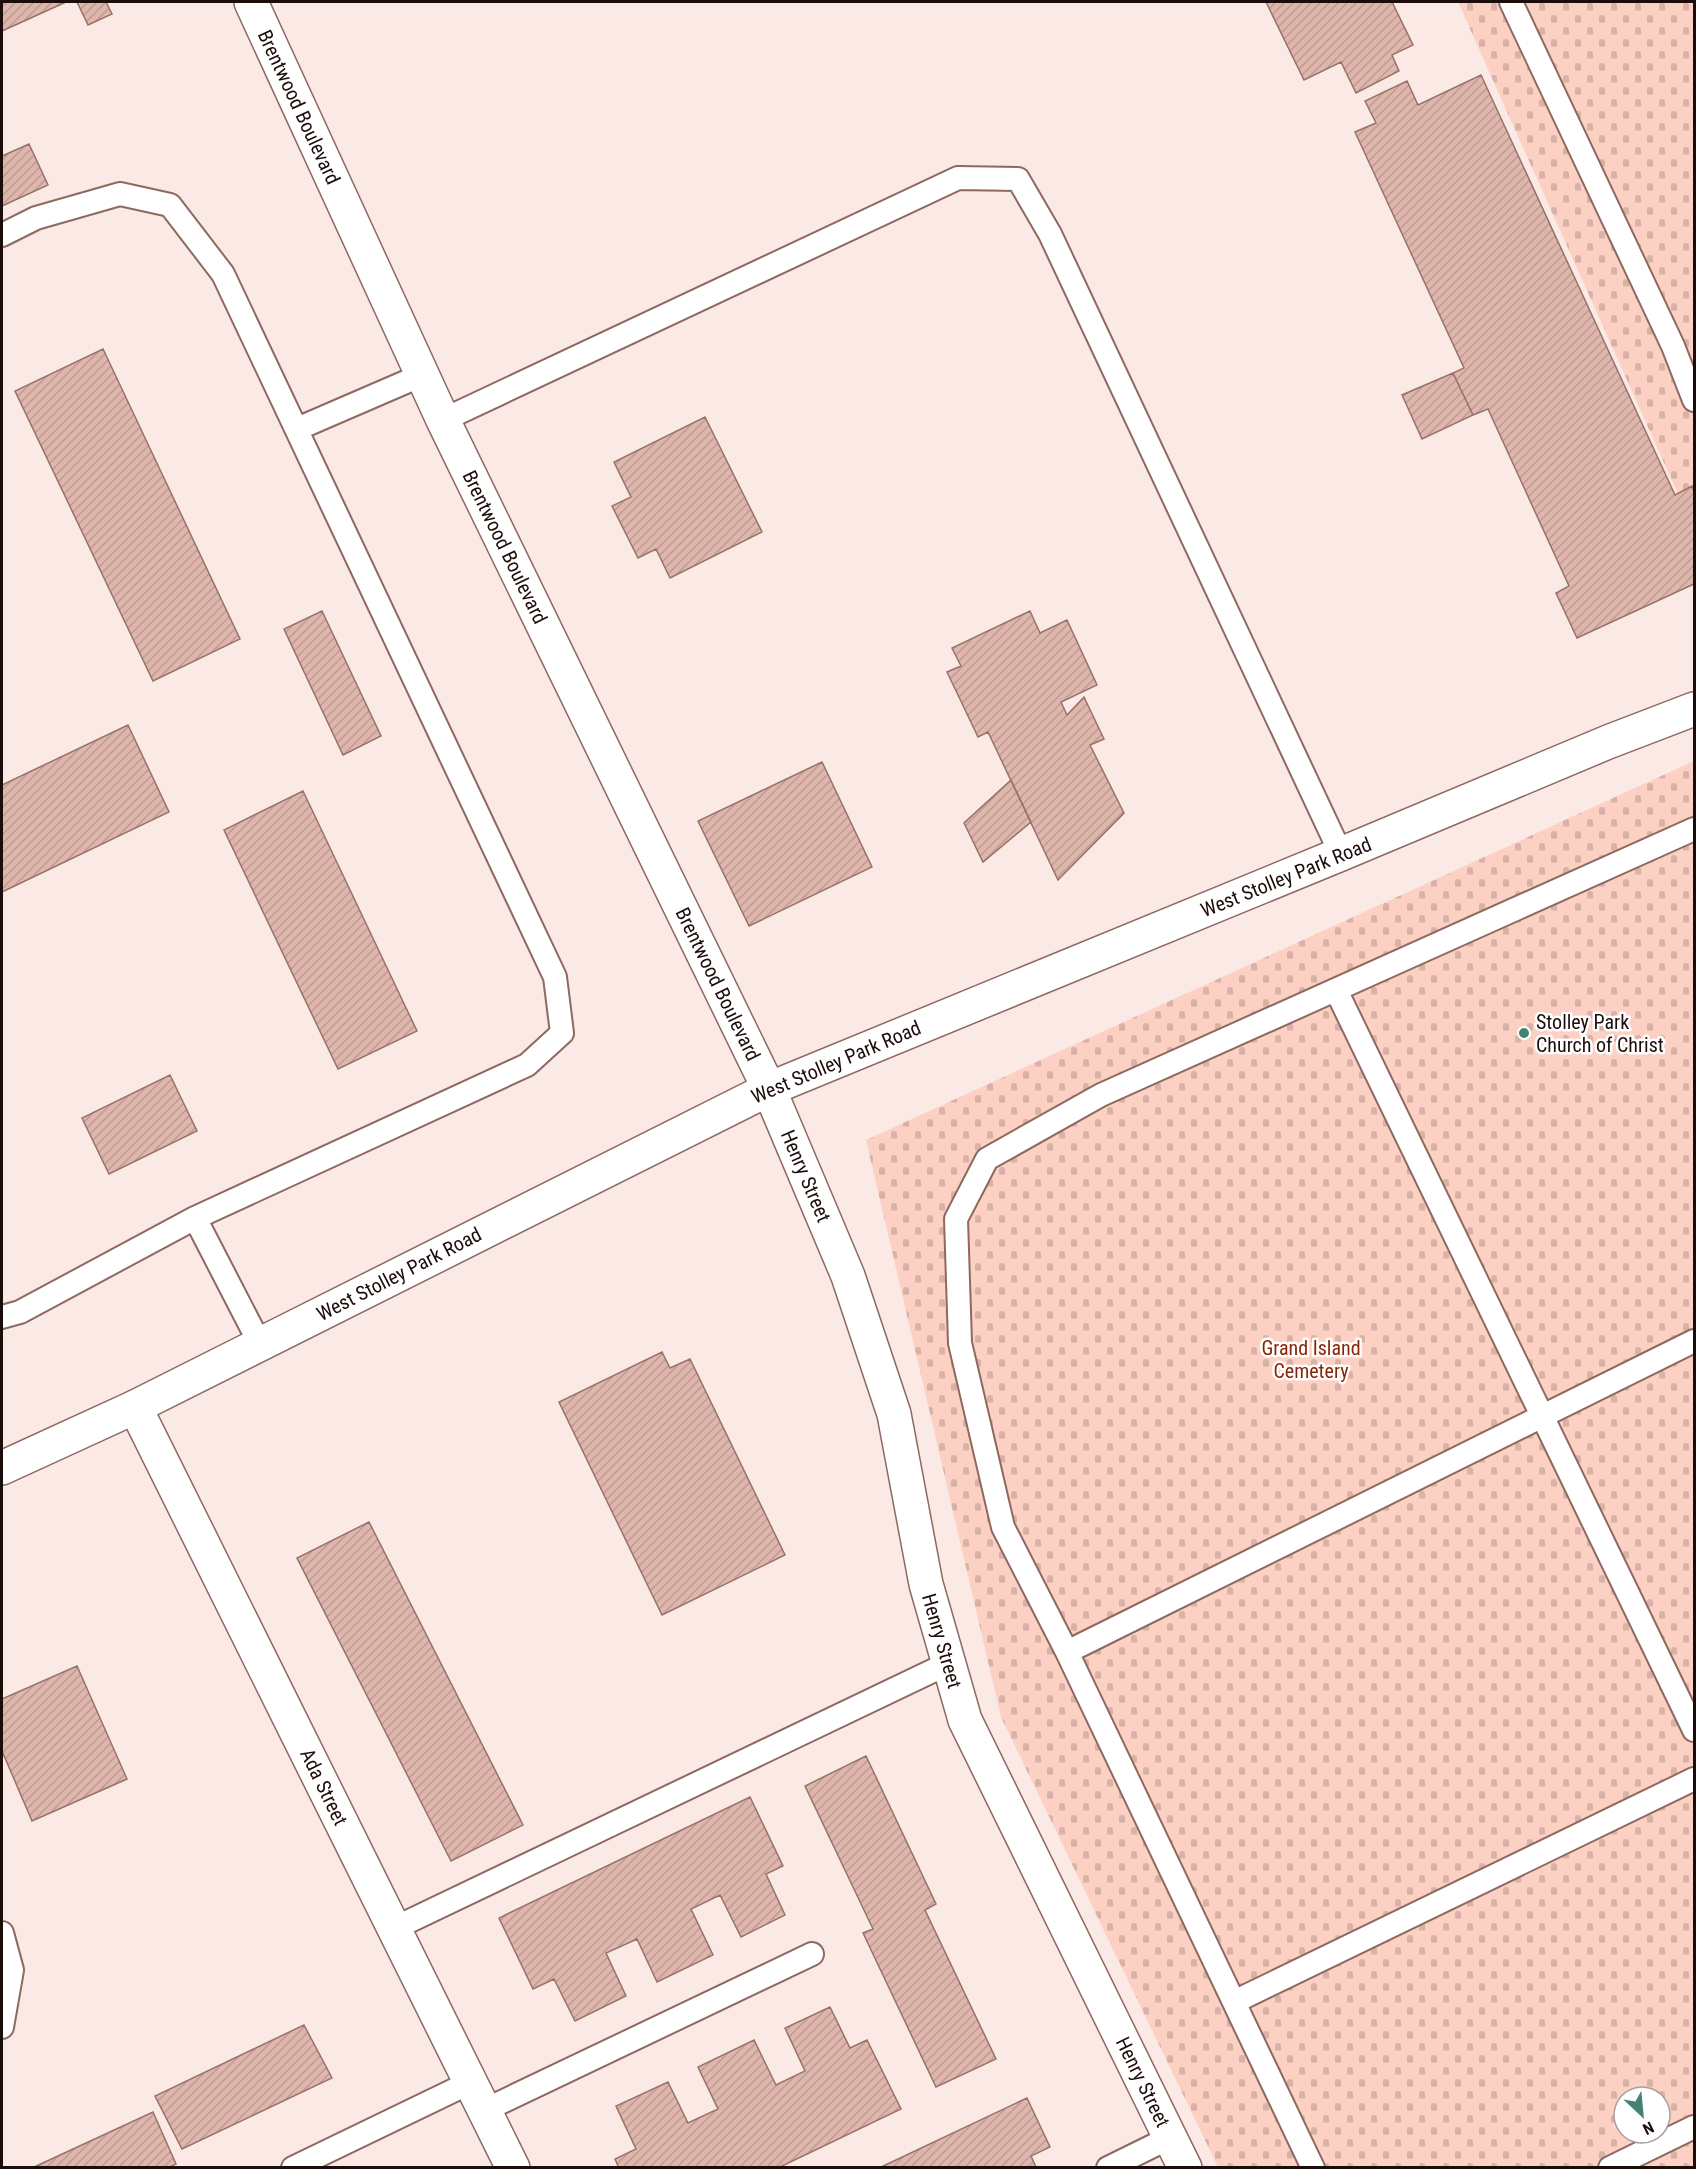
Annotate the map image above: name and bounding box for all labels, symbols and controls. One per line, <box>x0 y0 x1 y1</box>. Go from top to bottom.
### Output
street label: Brentwood Boulevard <box>253 26 345 188</box>
street label: Brentwood Boulevard <box>457 466 553 628</box>
street label: West Stolley Park Road <box>1197 832 1375 922</box>
street label: Brentwood Boulevard <box>670 903 766 1065</box>
place label: Stolley Park Church of Christ <box>1536 1010 1664 1057</box>
street label: West Stolley Park Road <box>748 1015 924 1109</box>
marker: Stolley Park Church of Christ <box>1517 1026 1531 1040</box>
street label: Henry Street <box>776 1126 836 1226</box>
street label: West Stolley Park Road <box>313 1222 485 1326</box>
park label: Grand Island Cemetery <box>1261 1336 1361 1383</box>
street label: Henry Street <box>917 1591 967 1691</box>
street label: Ada Street <box>295 1745 353 1829</box>
street label: Henry Street <box>1111 2033 1175 2131</box>
north arrow <box>1612 2085 1672 2145</box>
text: N <box>1640 2117 1657 2139</box>

